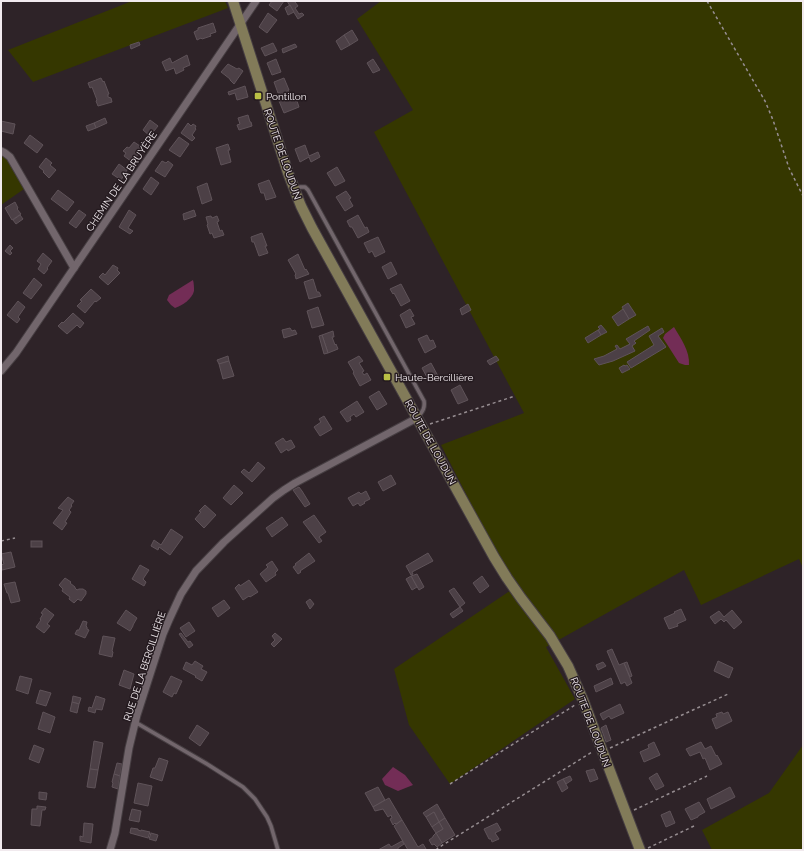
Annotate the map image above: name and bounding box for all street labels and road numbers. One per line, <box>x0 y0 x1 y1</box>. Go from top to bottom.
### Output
street label: ROUTE DE LOUDUN <box>262 107 303 201</box>
street label: CHEMIN DE LA BRUYÈRE <box>84 129 159 233</box>
street label: ROUTE DE LOUDUN <box>403 398 458 487</box>
street label: RUE DE LA BERCILLIÈRE <box>122 610 167 722</box>
street label: ROUTE DE LOUDUN <box>568 676 613 769</box>

